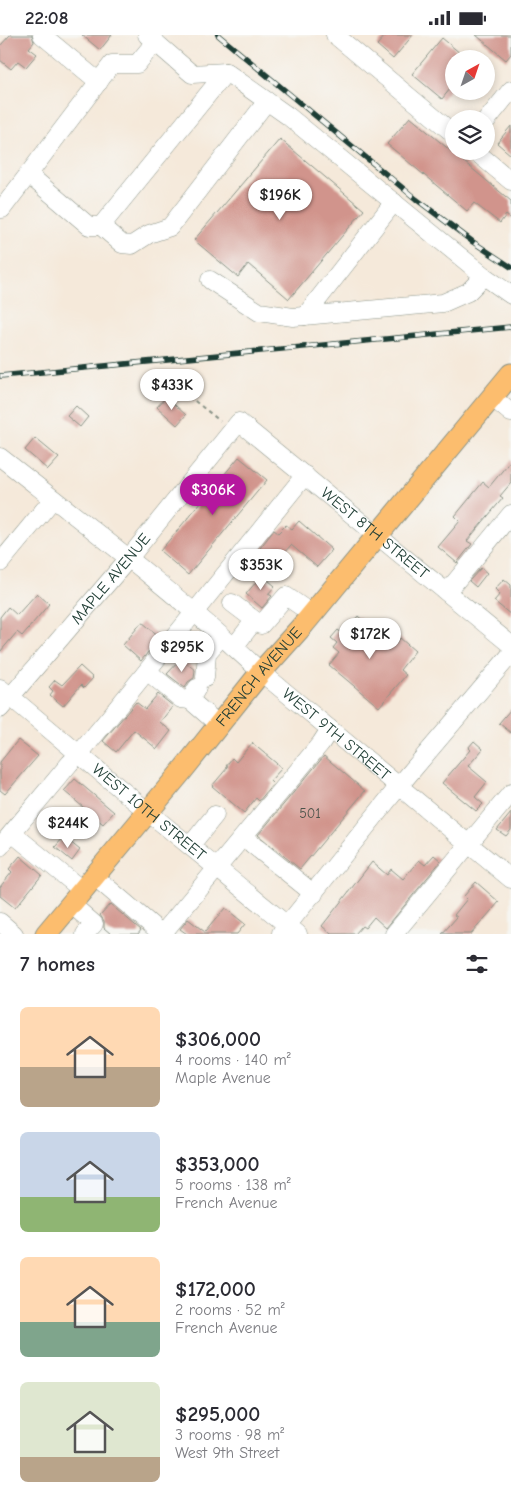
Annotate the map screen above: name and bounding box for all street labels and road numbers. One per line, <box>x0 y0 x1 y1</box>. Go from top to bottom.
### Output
street label: WEST 8TH STREET <box>317 484 433 583</box>
street label: MAPLE AVENUE <box>68 530 154 628</box>
street label: FRENCH AVENUE <box>212 623 306 730</box>
street label: WEST 9TH STREET <box>279 685 394 784</box>
street label: WEST 10TH STREET <box>89 760 210 865</box>

